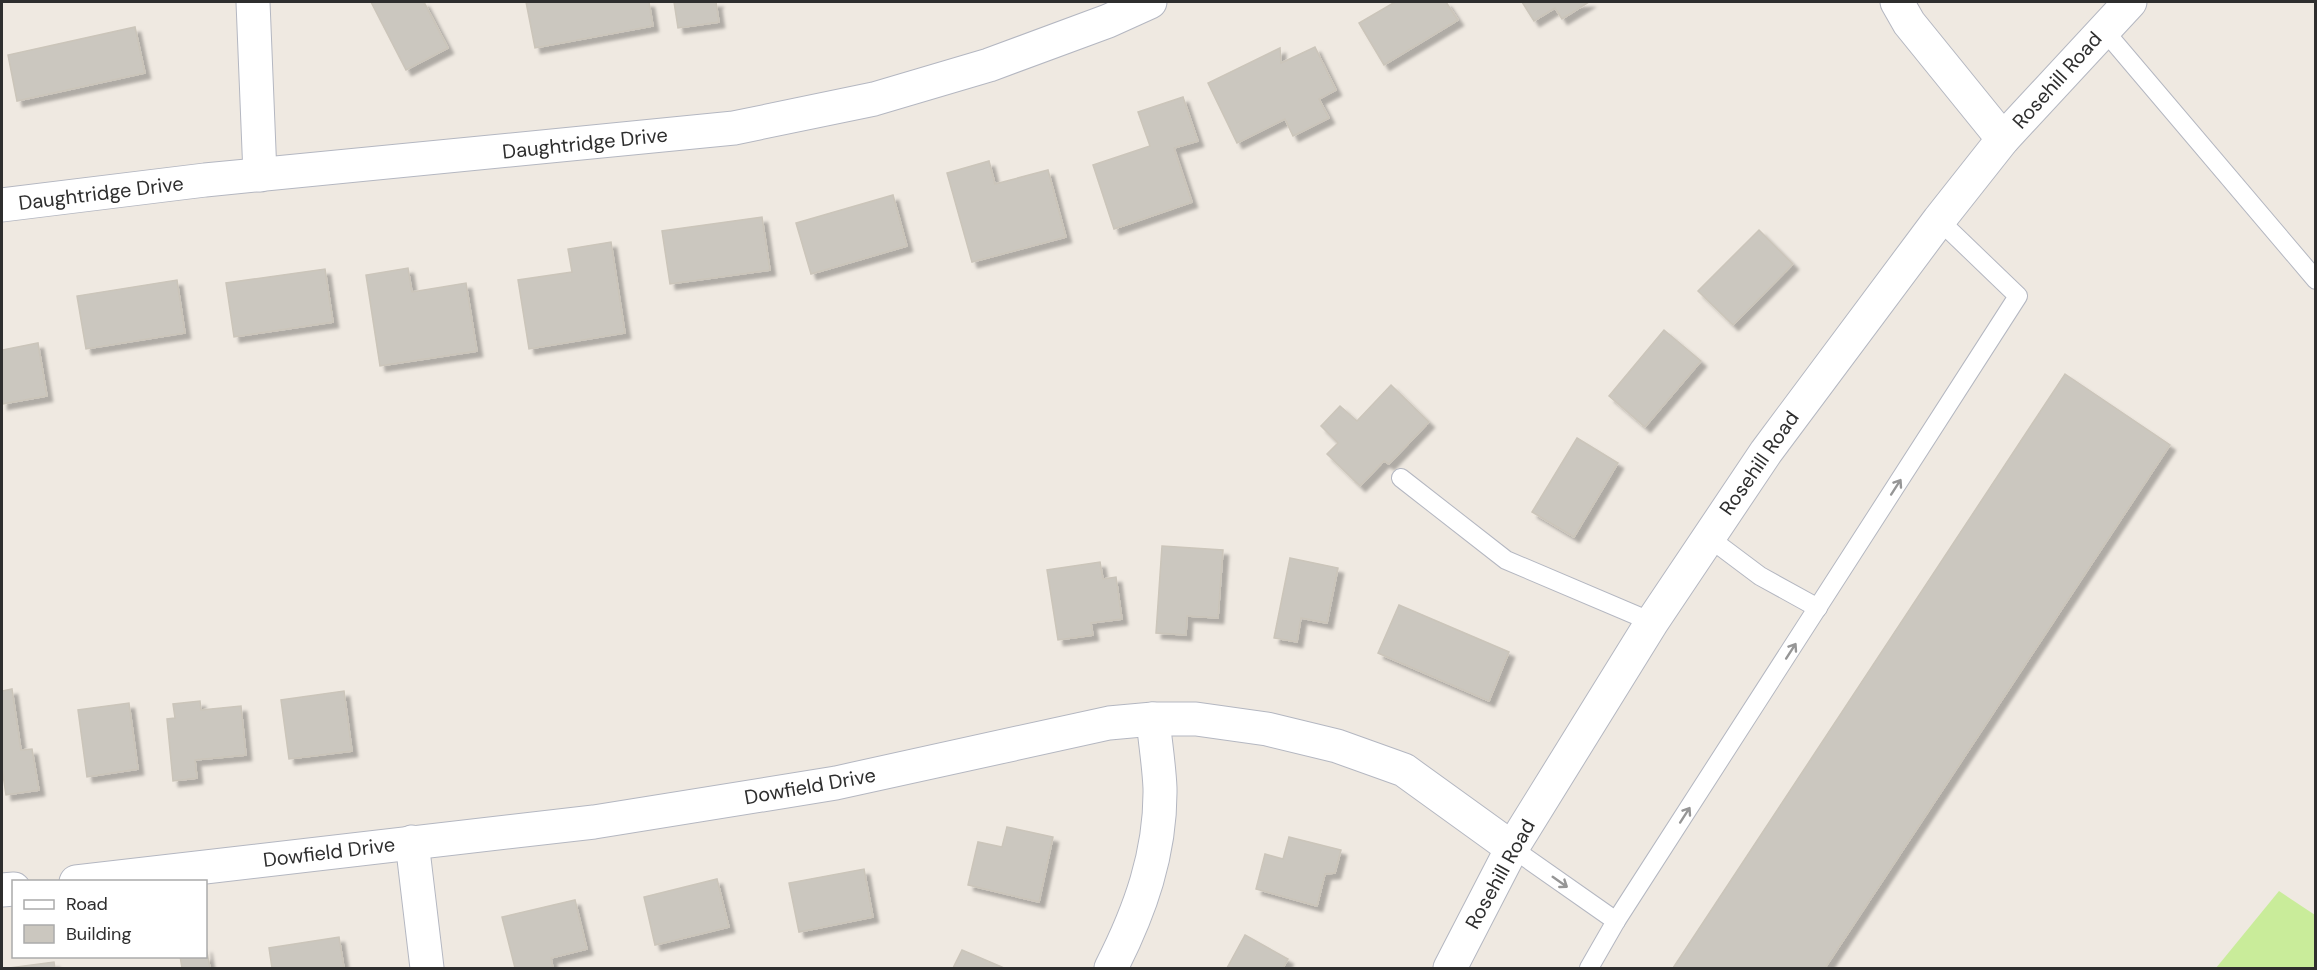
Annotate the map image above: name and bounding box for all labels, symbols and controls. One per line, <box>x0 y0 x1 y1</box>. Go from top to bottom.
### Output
street label: Rosehill Road <box>2007 26 2107 134</box>
street label: Daughtridge Drive <box>501 121 669 165</box>
street label: Daughtridge Drive <box>17 170 185 216</box>
street label: Rosehill Road <box>1713 406 1805 520</box>
one-way arrow <box>1890 479 1902 495</box>
one-way arrow <box>1785 643 1797 660</box>
street label: Dowfield Drive <box>742 762 878 810</box>
one-way arrow <box>1679 807 1691 823</box>
street label: Rosehill Road <box>1459 815 1541 933</box>
street label: Dowfield Drive <box>262 831 396 873</box>
one-way arrow <box>1551 876 1568 888</box>
legend <box>12 880 207 958</box>
text: Road <box>66 892 108 916</box>
text: Building <box>66 922 131 946</box>

